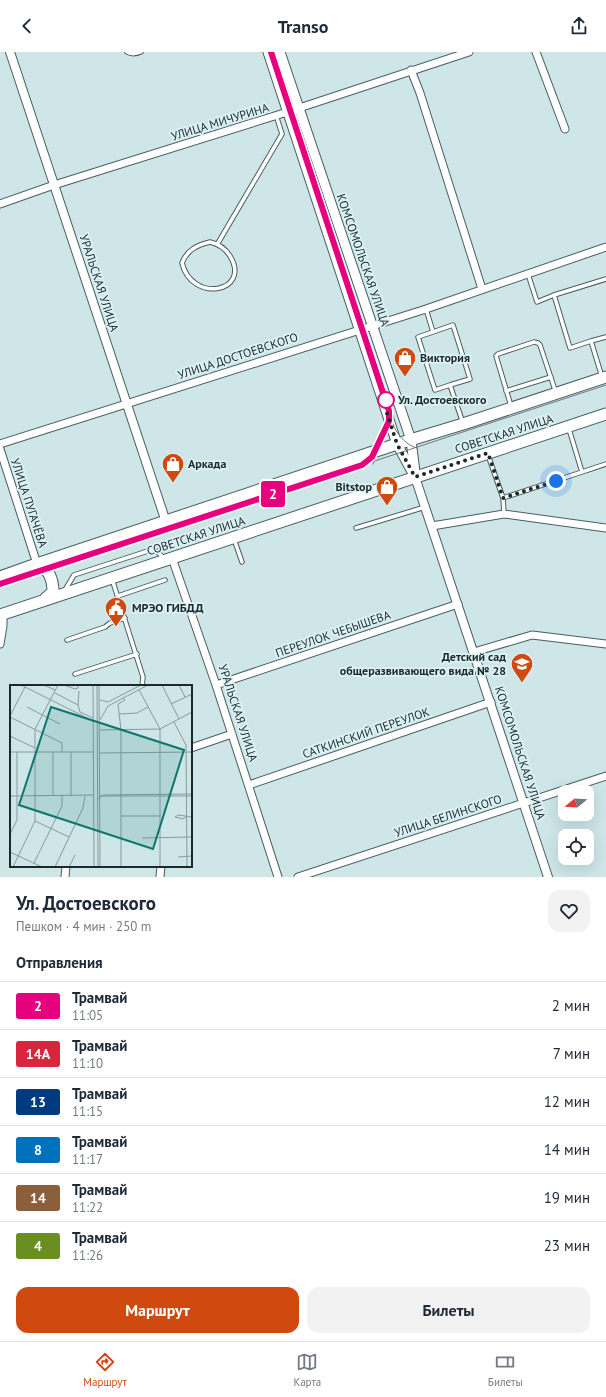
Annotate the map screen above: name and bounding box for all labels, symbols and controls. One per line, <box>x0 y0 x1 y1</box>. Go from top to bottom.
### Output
icon: back <box>16 15 38 37</box>
text: Transo <box>278 15 328 38</box>
icon: share <box>568 15 590 37</box>
street label: УЛИЦА МИЧУРИНА <box>169 100 271 144</box>
street label: КОМСОМОЛЬСКАЯ УЛИЦА <box>334 192 393 328</box>
street label: УРАЛЬСКАЯ УЛИЦА <box>77 232 122 333</box>
street label: УЛИЦА ДОСТОЕВСКОГО <box>176 329 300 382</box>
shop icon: Виктория <box>392 345 418 378</box>
place label: Виктория <box>420 350 470 365</box>
marker: Ул. Достоевского <box>377 391 395 409</box>
place label: Ул. Достоевского <box>397 392 487 407</box>
street label: СОВЕТСКАЯ УЛИЦА <box>453 411 555 456</box>
shop icon: Аркада <box>160 451 186 484</box>
street label: УЛИЦА ПУГАЧЁВА <box>8 456 51 549</box>
place label: Аркада <box>188 456 226 471</box>
your location <box>546 471 566 491</box>
shop icon: Bitstop <box>374 474 400 507</box>
place label: Bitstop <box>335 479 373 494</box>
line badge: 2 <box>260 481 286 507</box>
text: 2 <box>269 485 277 503</box>
street label: СОВЕТСКАЯ УЛИЦА <box>145 513 247 558</box>
public building icon: МРЭО ГИБДД <box>103 595 129 628</box>
place label: МРЭО ГИБДД <box>132 600 204 615</box>
street label: ПЕРЕУЛОК ЧЕБЫШЕВА <box>273 607 392 660</box>
place label: Детский сад общеразвивающего вида № 28 <box>340 649 506 678</box>
school or university icon: Детский сад общеразвивающего вида № 28 <box>509 651 535 684</box>
street label: УРАЛЬСКАЯ УЛИЦА <box>216 662 261 763</box>
street label: КОМСОМОЛЬСКАЯ УЛИЦА <box>492 684 549 821</box>
inset map <box>10 685 192 867</box>
street label: САТКИНСКИЙ ПЕРЕУЛОК <box>300 704 431 761</box>
north arrow <box>558 785 594 821</box>
map controls <box>558 785 594 865</box>
street label: УЛИЦА БЕЛИНСКОГО <box>392 791 503 840</box>
button: locate <box>558 829 594 865</box>
button: heart <box>548 890 590 932</box>
text: Ул. Достоевского <box>16 891 156 915</box>
text: Пешком · 4 мин · 250 m <box>16 918 151 935</box>
text: Отправления <box>16 953 103 972</box>
text: Трамвай <box>72 988 127 1007</box>
text: 2 мин <box>552 996 590 1015</box>
text: 2 <box>34 997 42 1015</box>
text: 11:05 <box>72 1007 103 1024</box>
text: Трамвай <box>72 1036 127 1055</box>
text: 7 мин <box>553 1044 590 1063</box>
text: 14А <box>26 1045 50 1063</box>
text: 11:10 <box>72 1055 103 1072</box>
text: Трамвай <box>72 1084 127 1103</box>
text: 12 мин <box>544 1092 590 1111</box>
text: 13 <box>30 1093 46 1111</box>
text: 11:15 <box>72 1103 103 1120</box>
text: Трамвай <box>72 1132 127 1151</box>
text: 14 мин <box>544 1140 590 1159</box>
text: 8 <box>34 1141 42 1159</box>
text: 11:17 <box>72 1151 103 1168</box>
text: Трамвай <box>72 1180 127 1199</box>
text: 19 мин <box>544 1188 590 1207</box>
text: 14 <box>30 1189 46 1207</box>
text: 11:22 <box>72 1199 103 1216</box>
text: Трамвай <box>72 1228 127 1247</box>
text: 23 мин <box>544 1236 590 1255</box>
text: 4 <box>34 1237 42 1255</box>
text: 11:26 <box>72 1247 103 1264</box>
button: Маршрут <box>16 1287 299 1333</box>
button: Билеты <box>307 1287 590 1333</box>
tab: Маршрут <box>83 1351 127 1389</box>
tab: Карта <box>293 1351 321 1389</box>
tab: Билеты <box>488 1351 523 1389</box>

